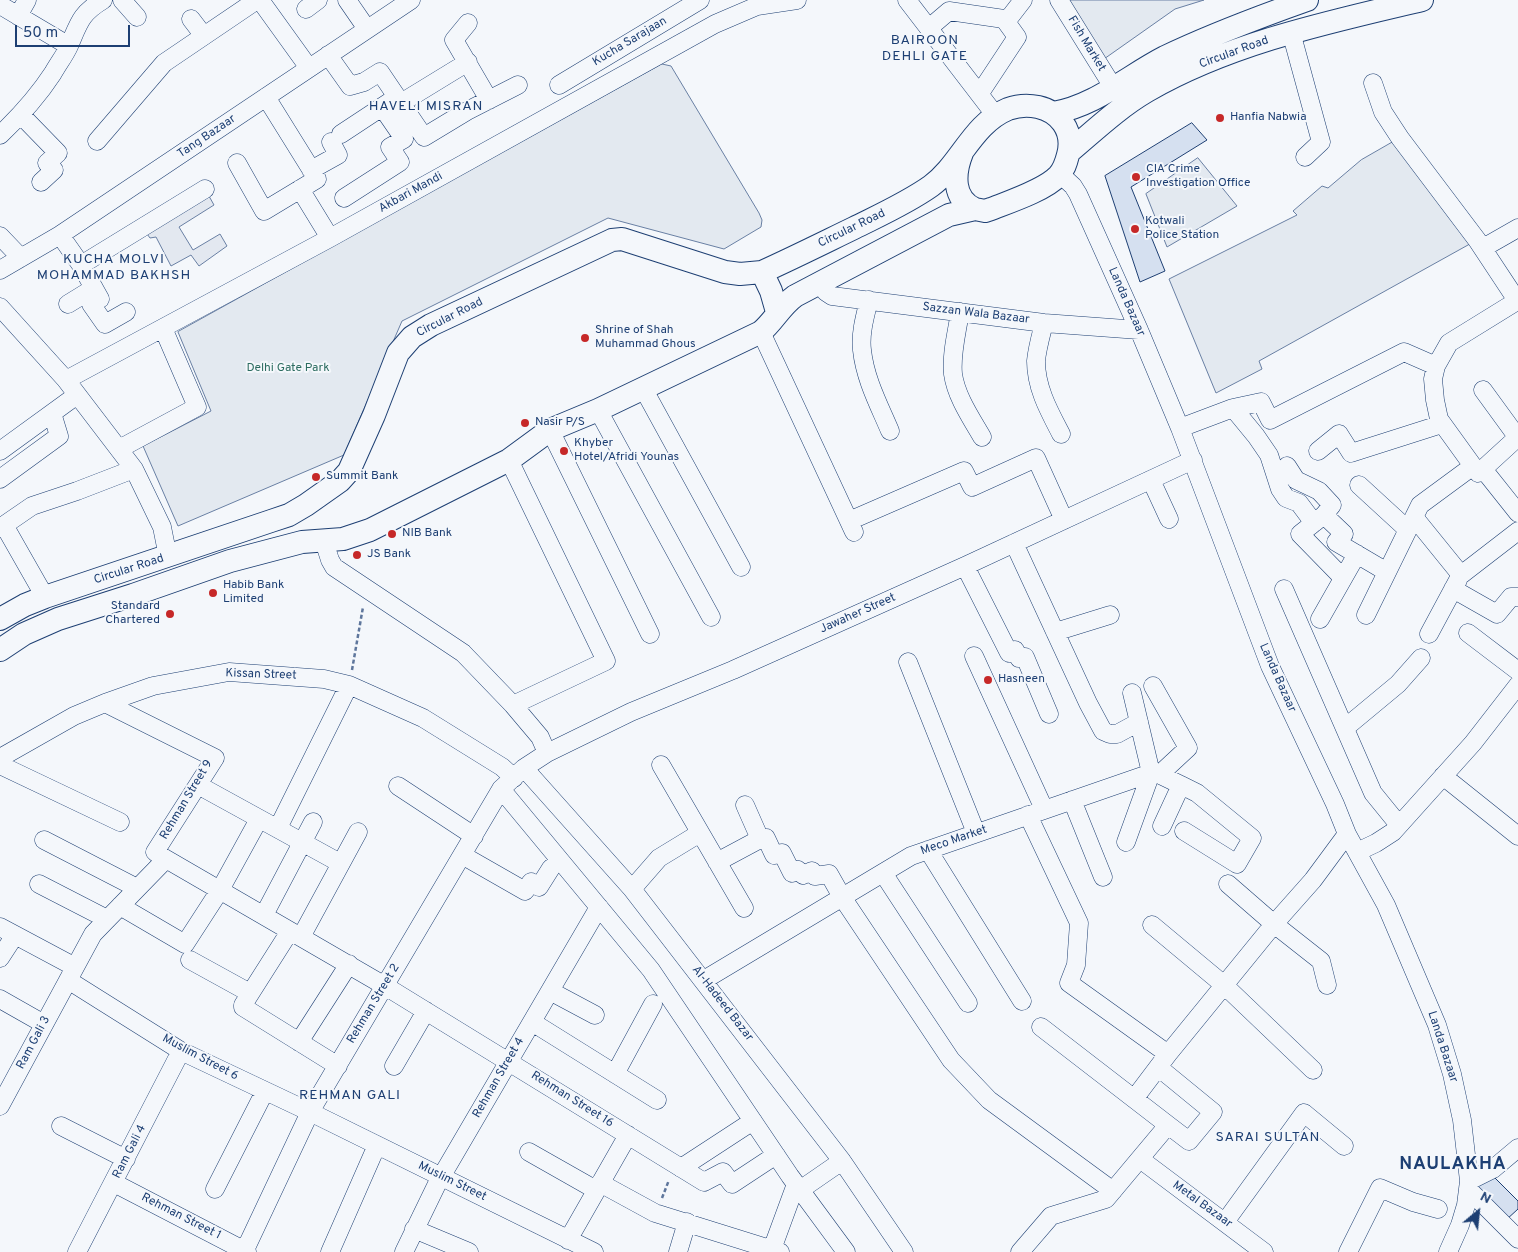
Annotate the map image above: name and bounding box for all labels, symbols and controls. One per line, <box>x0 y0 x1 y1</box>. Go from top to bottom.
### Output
street label: Kucha Sarajaan <box>590 14 670 70</box>
street label: Fish Market <box>1064 14 1108 74</box>
scale bar <box>18 15 132 47</box>
text: 50 m <box>23 24 58 43</box>
district label: BAIROON DEHLI GATE <box>881 33 969 65</box>
street label: Circular Road <box>1197 34 1271 72</box>
district label: HAVELI MISRAN <box>367 99 485 115</box>
place label: Hanfia Nabwia <box>1230 111 1306 125</box>
street label: Tang Bazaar <box>175 112 239 162</box>
marker: Hanfia Nabwia <box>1214 112 1226 124</box>
place label: CIA Crime Investigation Office <box>1146 163 1250 191</box>
street label: Akbari Mandi <box>377 170 445 216</box>
marker: CIA Crime Investigation Office <box>1130 171 1142 183</box>
street label: Circular Road <box>816 207 888 251</box>
place label: Kotwali Police Station <box>1145 215 1219 243</box>
marker: Kotwali Police Station <box>1129 223 1141 235</box>
district label: KUCHA MOLVI MOHAMMAD BAKHSH <box>35 252 193 284</box>
street label: Landa Bazaar <box>1104 265 1148 339</box>
street label: Circular Road <box>414 295 486 341</box>
street label: Sazzan Wala Bazaar <box>922 300 1030 328</box>
place label: Shrine of Shah Muhammad Ghous <box>595 324 696 352</box>
marker: Shrine of Shah Muhammad Ghous <box>579 332 591 344</box>
park label: Delhi Gate Park <box>246 362 330 376</box>
place label: Nasir P/S <box>535 416 585 430</box>
marker: Nasir P/S <box>519 417 531 429</box>
place label: Khyber Hotel/Afridi Younas <box>574 437 679 465</box>
marker: Khyber Hotel/Afridi Younas <box>558 445 570 457</box>
place label: Summit Bank <box>326 470 398 484</box>
marker: Summit Bank <box>310 471 322 483</box>
place label: NIB Bank <box>402 527 452 541</box>
marker: NIB Bank <box>386 528 398 540</box>
place label: JS Bank <box>367 548 411 562</box>
marker: JS Bank <box>351 549 363 561</box>
street label: Circular Road <box>92 552 166 588</box>
place label: Habib Bank Limited <box>223 579 284 607</box>
marker: Habib Bank Limited <box>207 587 219 599</box>
street label: Jawaher Street <box>818 591 898 637</box>
place label: Standard Chartered <box>105 600 160 628</box>
marker: Standard Chartered <box>164 608 176 620</box>
street label: Landa Bazaar <box>1255 641 1299 715</box>
street label: Kissan Street <box>225 667 297 683</box>
place label: Hasneen <box>998 673 1045 687</box>
marker: Hasneen <box>982 674 994 686</box>
street label: Rehman Street 9 <box>158 758 216 842</box>
street label: Meco Market <box>919 823 989 859</box>
street label: Rehman Street 2 <box>345 961 403 1047</box>
street label: Al-Hadeed Bazar <box>688 963 756 1045</box>
street label: Landa Bazaar <box>1424 1010 1460 1084</box>
street label: Ram Gali 3 <box>14 1014 54 1072</box>
street label: Muslim Street 6 <box>159 1032 241 1084</box>
street label: Rehman Street 4 <box>470 1035 528 1121</box>
street label: Rehman Street 16 <box>528 1069 616 1131</box>
district label: REHMAN GALI <box>298 1088 402 1104</box>
street label: Ram Gali 4 <box>110 1123 150 1181</box>
district label: SARAI SULTAN <box>1214 1130 1322 1146</box>
district label: NAULAKHA <box>1398 1154 1508 1176</box>
street label: Muslim Street <box>415 1159 489 1205</box>
street label: Metal Bazaar <box>1169 1178 1235 1232</box>
north arrow <box>1453 1187 1503 1237</box>
text: N <box>1477 1188 1494 1208</box>
street label: Rehman Street 1 <box>139 1191 223 1243</box>

